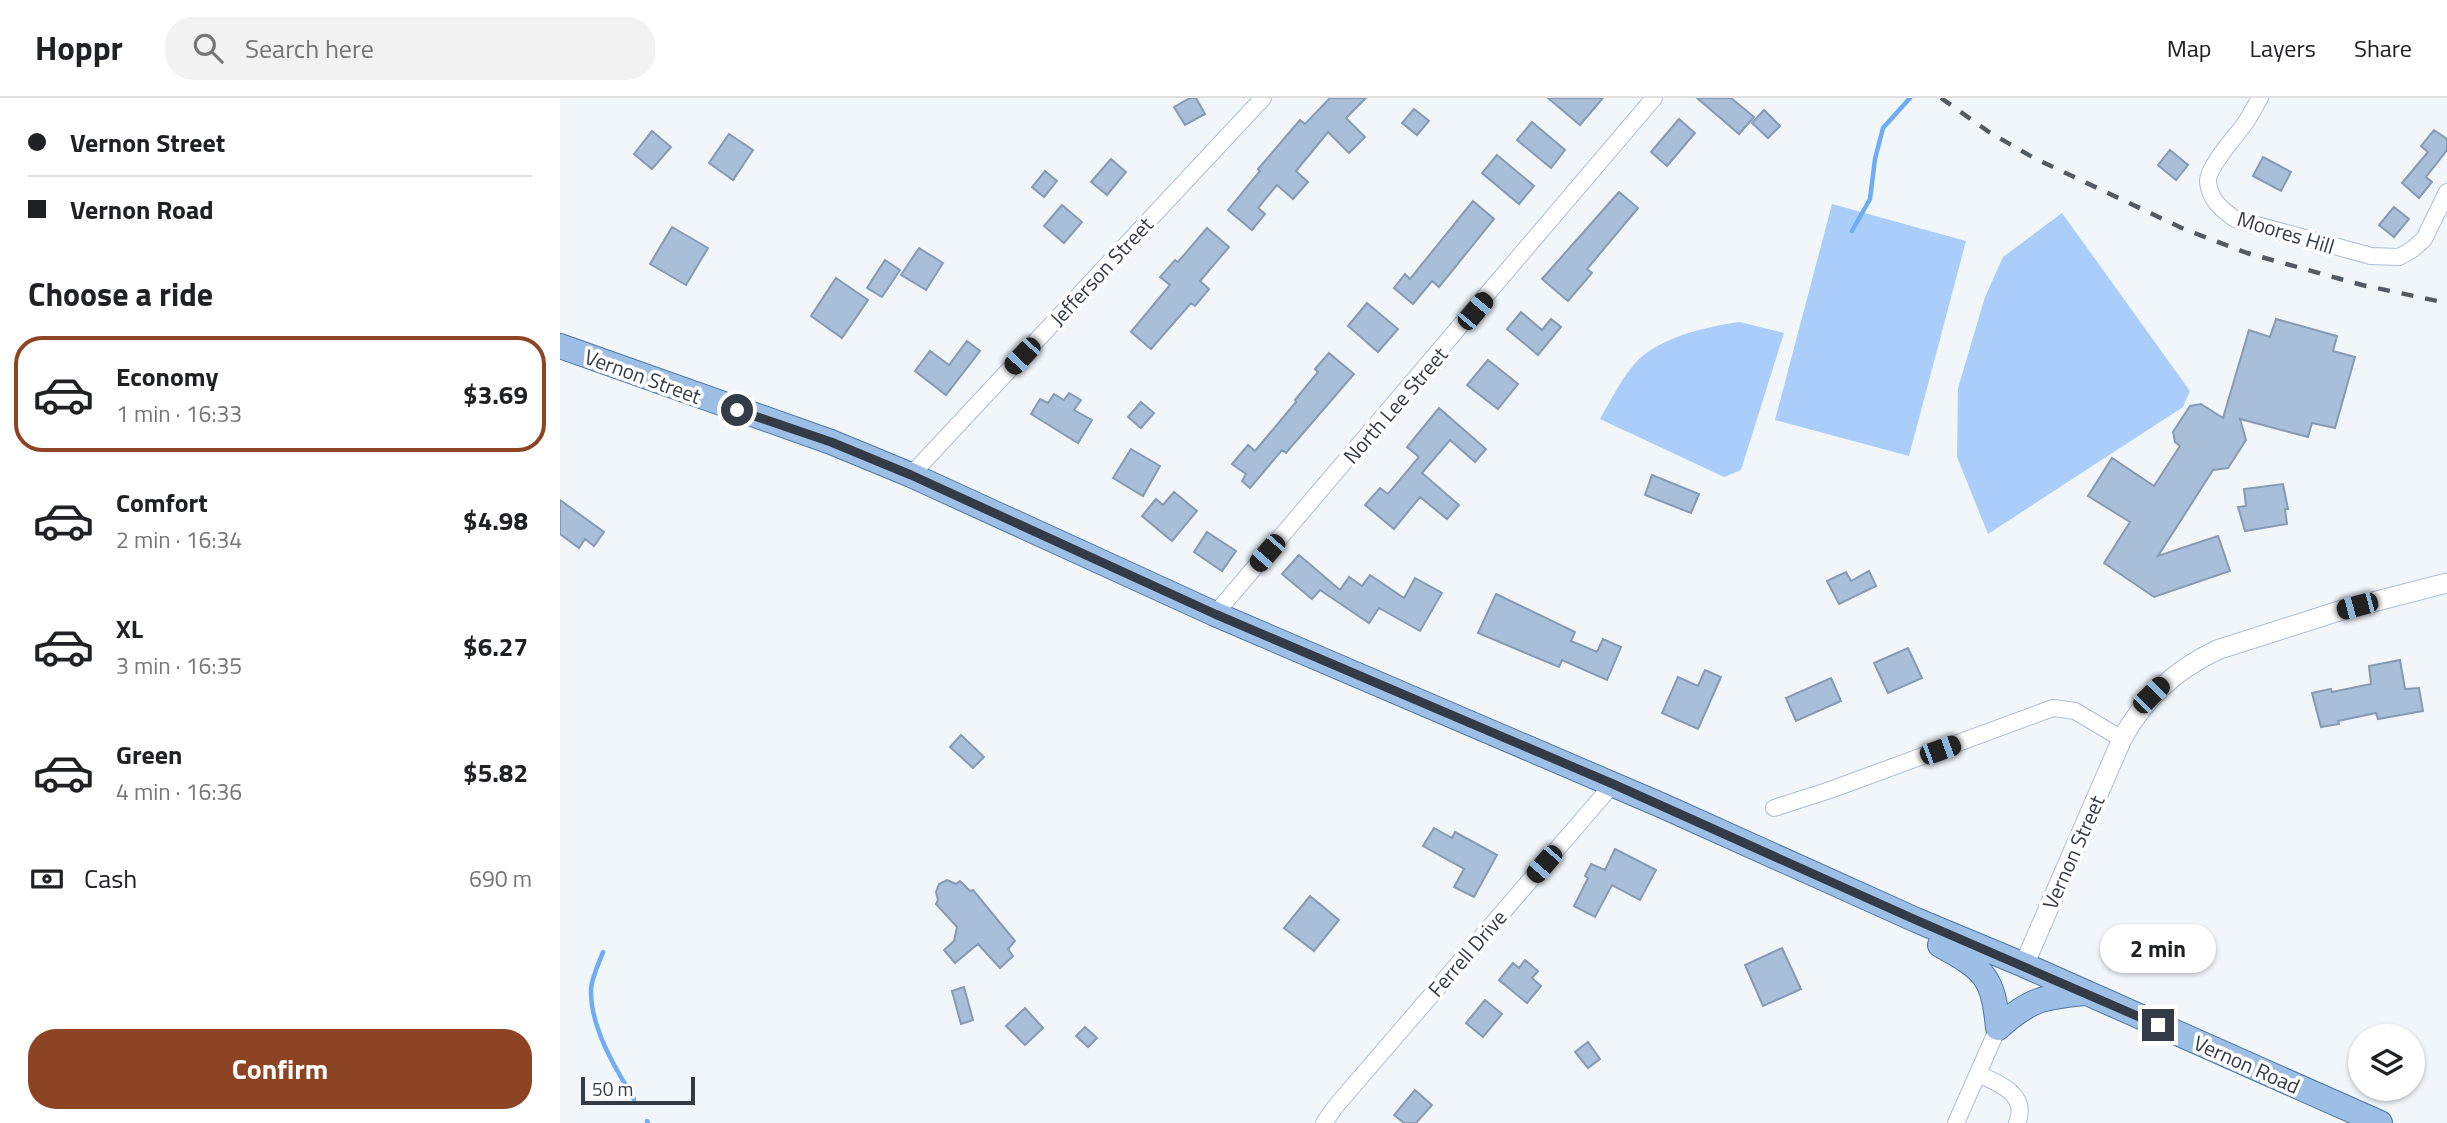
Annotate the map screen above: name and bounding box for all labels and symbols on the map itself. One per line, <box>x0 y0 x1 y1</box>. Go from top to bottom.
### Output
street label: Moores Hill <box>2233 202 2339 262</box>
street label: Jefferson Street <box>1042 209 1161 333</box>
car <box>1454 288 1497 334</box>
car <box>1000 333 1045 379</box>
street label: North Lee Street <box>1335 339 1455 470</box>
street label: Vernon Street <box>580 340 706 412</box>
route start <box>721 394 753 426</box>
car <box>1246 530 1289 576</box>
car <box>2334 590 2381 622</box>
car <box>2129 673 2174 717</box>
car <box>1917 733 1964 767</box>
street label: Vernon Street <box>2034 789 2113 914</box>
car <box>1523 841 1566 887</box>
street label: Ferrell Drive <box>1420 902 1514 1004</box>
callout: 2 min <box>2100 923 2216 972</box>
route end <box>2142 1009 2174 1041</box>
street label: Vernon Road <box>2189 1026 2305 1102</box>
scale bar <box>581 1074 695 1106</box>

